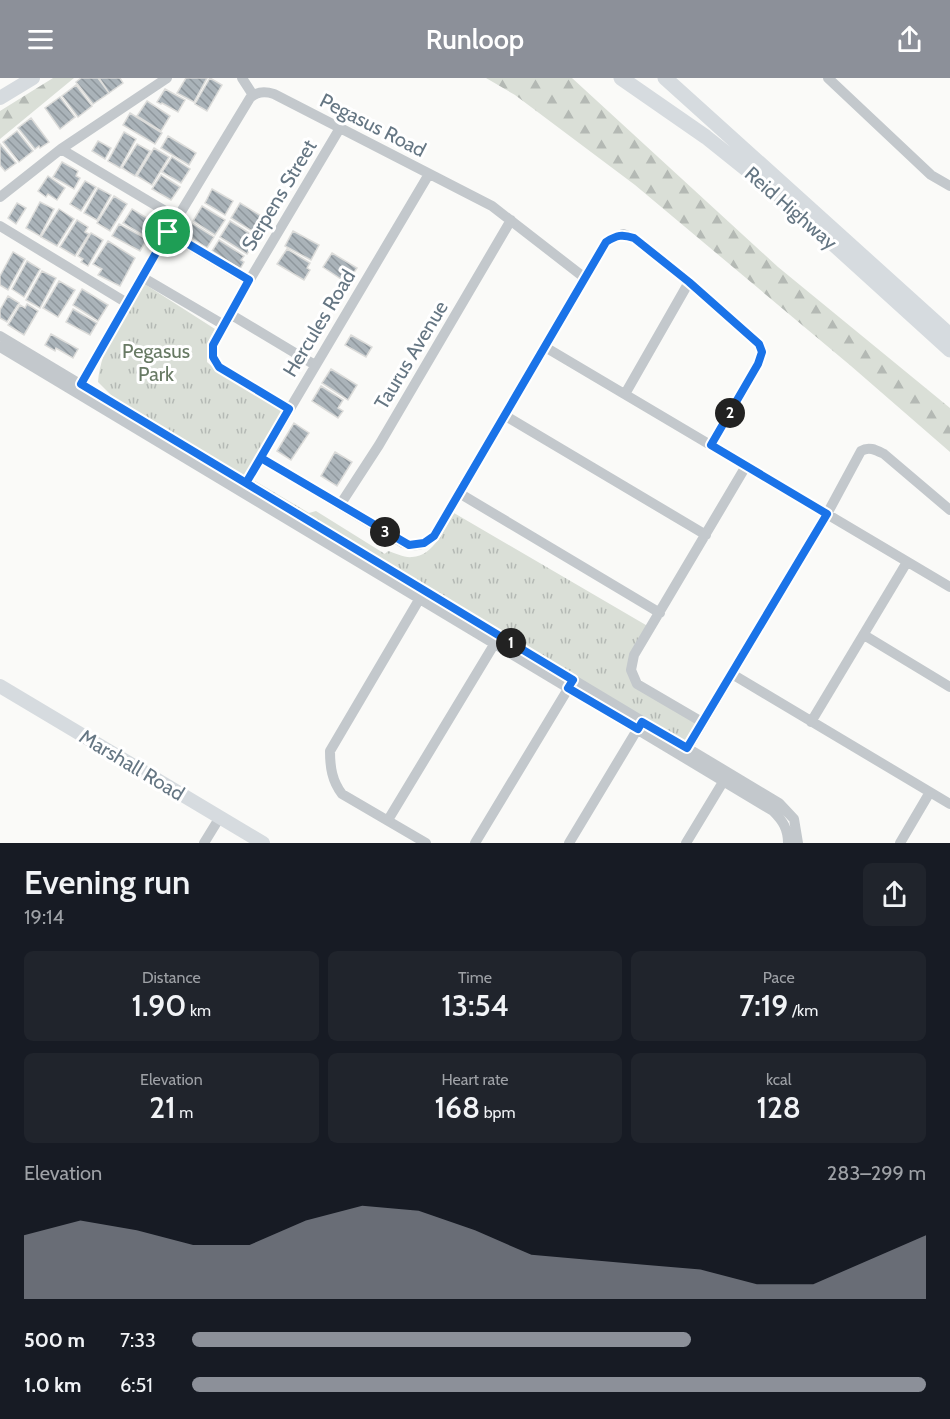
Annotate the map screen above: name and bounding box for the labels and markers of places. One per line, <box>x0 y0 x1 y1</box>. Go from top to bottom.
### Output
pin <box>142 206 193 257</box>
pin: 2 <box>715 398 745 428</box>
pin: 3 <box>370 517 400 547</box>
pin: 1 <box>496 628 526 658</box>

